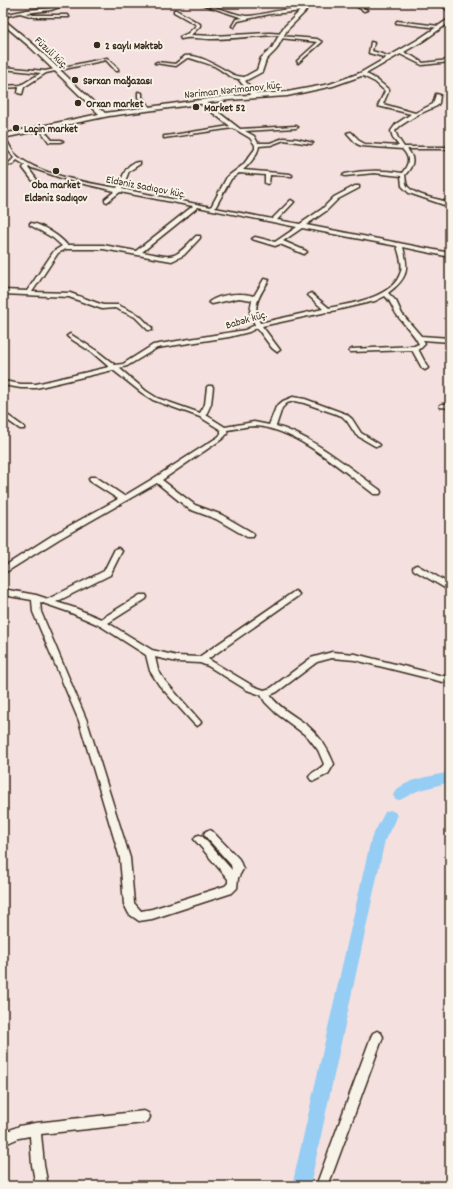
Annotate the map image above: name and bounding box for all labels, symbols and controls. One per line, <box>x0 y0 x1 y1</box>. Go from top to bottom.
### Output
street label: Füzuli küç. <box>30 34 71 73</box>
place label: 2 saylı Məktəb <box>105 39 163 55</box>
marker: 2 saylı Məktəb <box>92 40 102 50</box>
place label: Sərxan mağazası <box>83 74 152 90</box>
marker: Sərxan mağazası <box>70 75 80 85</box>
street label: Nəriman Nərimanov küç. <box>184 78 283 104</box>
place label: Orxan market <box>86 97 144 113</box>
marker: Orxan market <box>73 98 83 108</box>
place label: Market 52 <box>204 101 246 117</box>
marker: Market 52 <box>191 102 201 112</box>
place label: Laçin market <box>24 122 79 138</box>
marker: Laçin market <box>11 123 21 133</box>
marker: Oba market Eldəniz Sadıqov <box>51 166 61 176</box>
street label: Eldəniz Sadıqov küç. <box>104 172 187 204</box>
place label: Oba market Eldəniz Sadıqov <box>25 178 88 207</box>
street label: Babək küç. <box>224 307 269 334</box>

